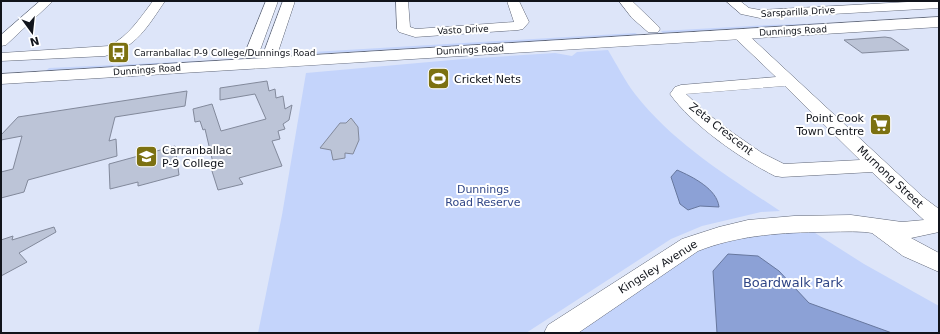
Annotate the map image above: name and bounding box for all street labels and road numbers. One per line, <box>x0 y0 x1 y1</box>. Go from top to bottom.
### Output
street label: Sarsparilla Drive <box>761 5 836 19</box>
street label: Vasto Drive <box>437 24 489 36</box>
street label: Dunnings Road <box>759 24 827 38</box>
street label: Dunnings Road <box>436 43 504 57</box>
street label: Dunnings Road <box>113 63 181 77</box>
street label: Zeta Crescent <box>686 100 756 158</box>
street label: Murnong Street <box>854 143 926 211</box>
street label: Kingsley Avenue <box>616 237 700 297</box>

